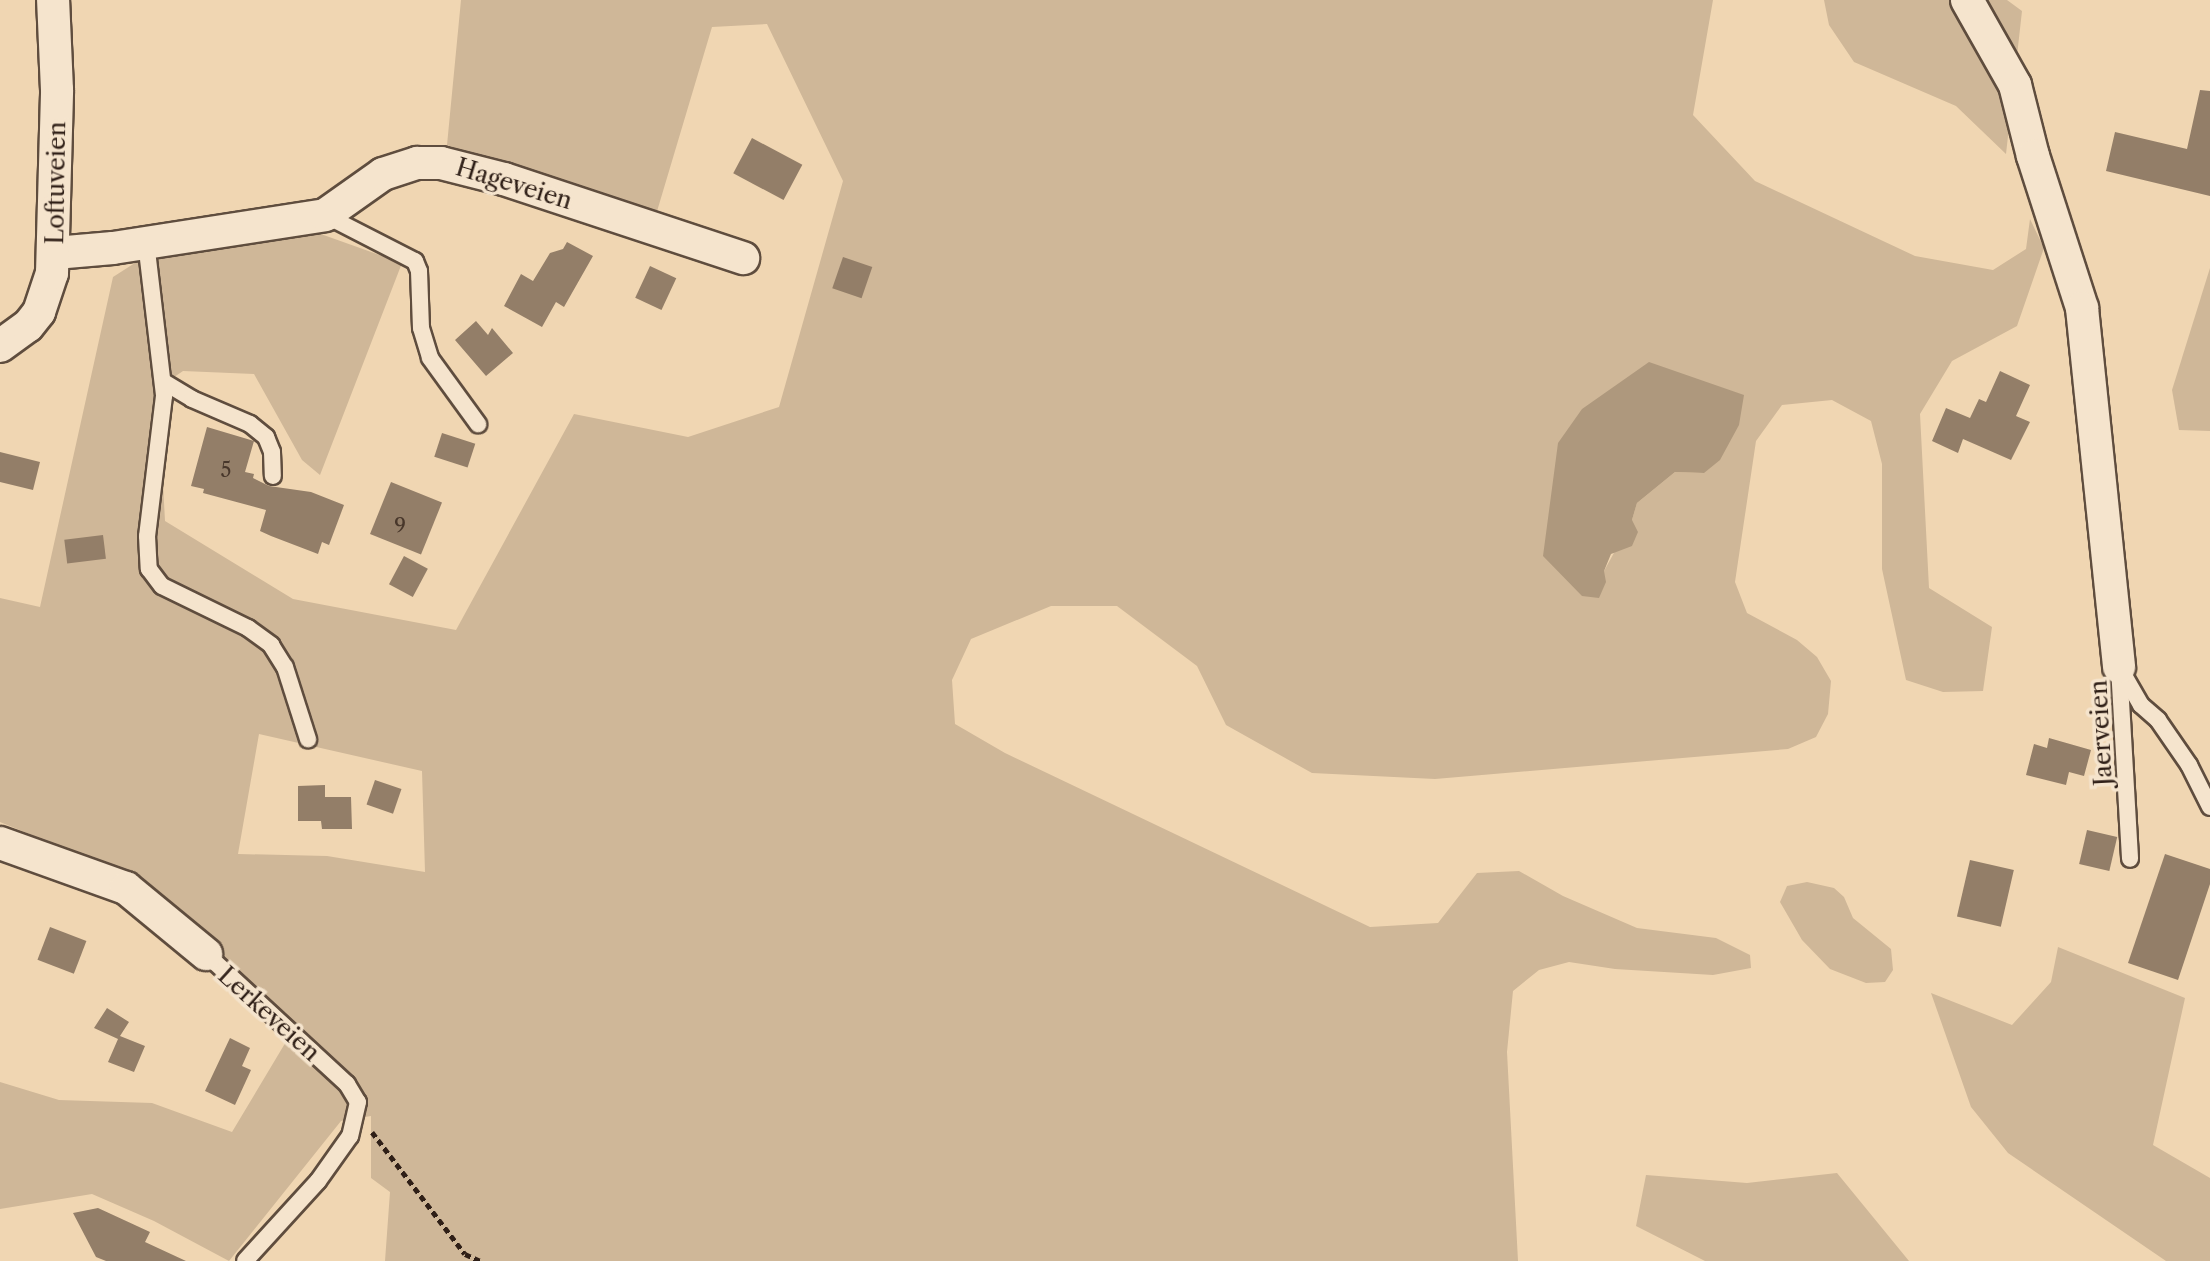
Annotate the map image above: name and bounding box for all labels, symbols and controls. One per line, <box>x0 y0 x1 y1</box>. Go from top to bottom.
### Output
street label: Loftuveien <box>41 121 71 245</box>
street label: Hageveien <box>452 153 576 215</box>
house number: 5 <box>221 458 231 482</box>
house number: 9 <box>394 514 406 538</box>
street label: Jaerveien <box>2084 679 2118 787</box>
street label: Lerkeveien <box>212 961 326 1067</box>

